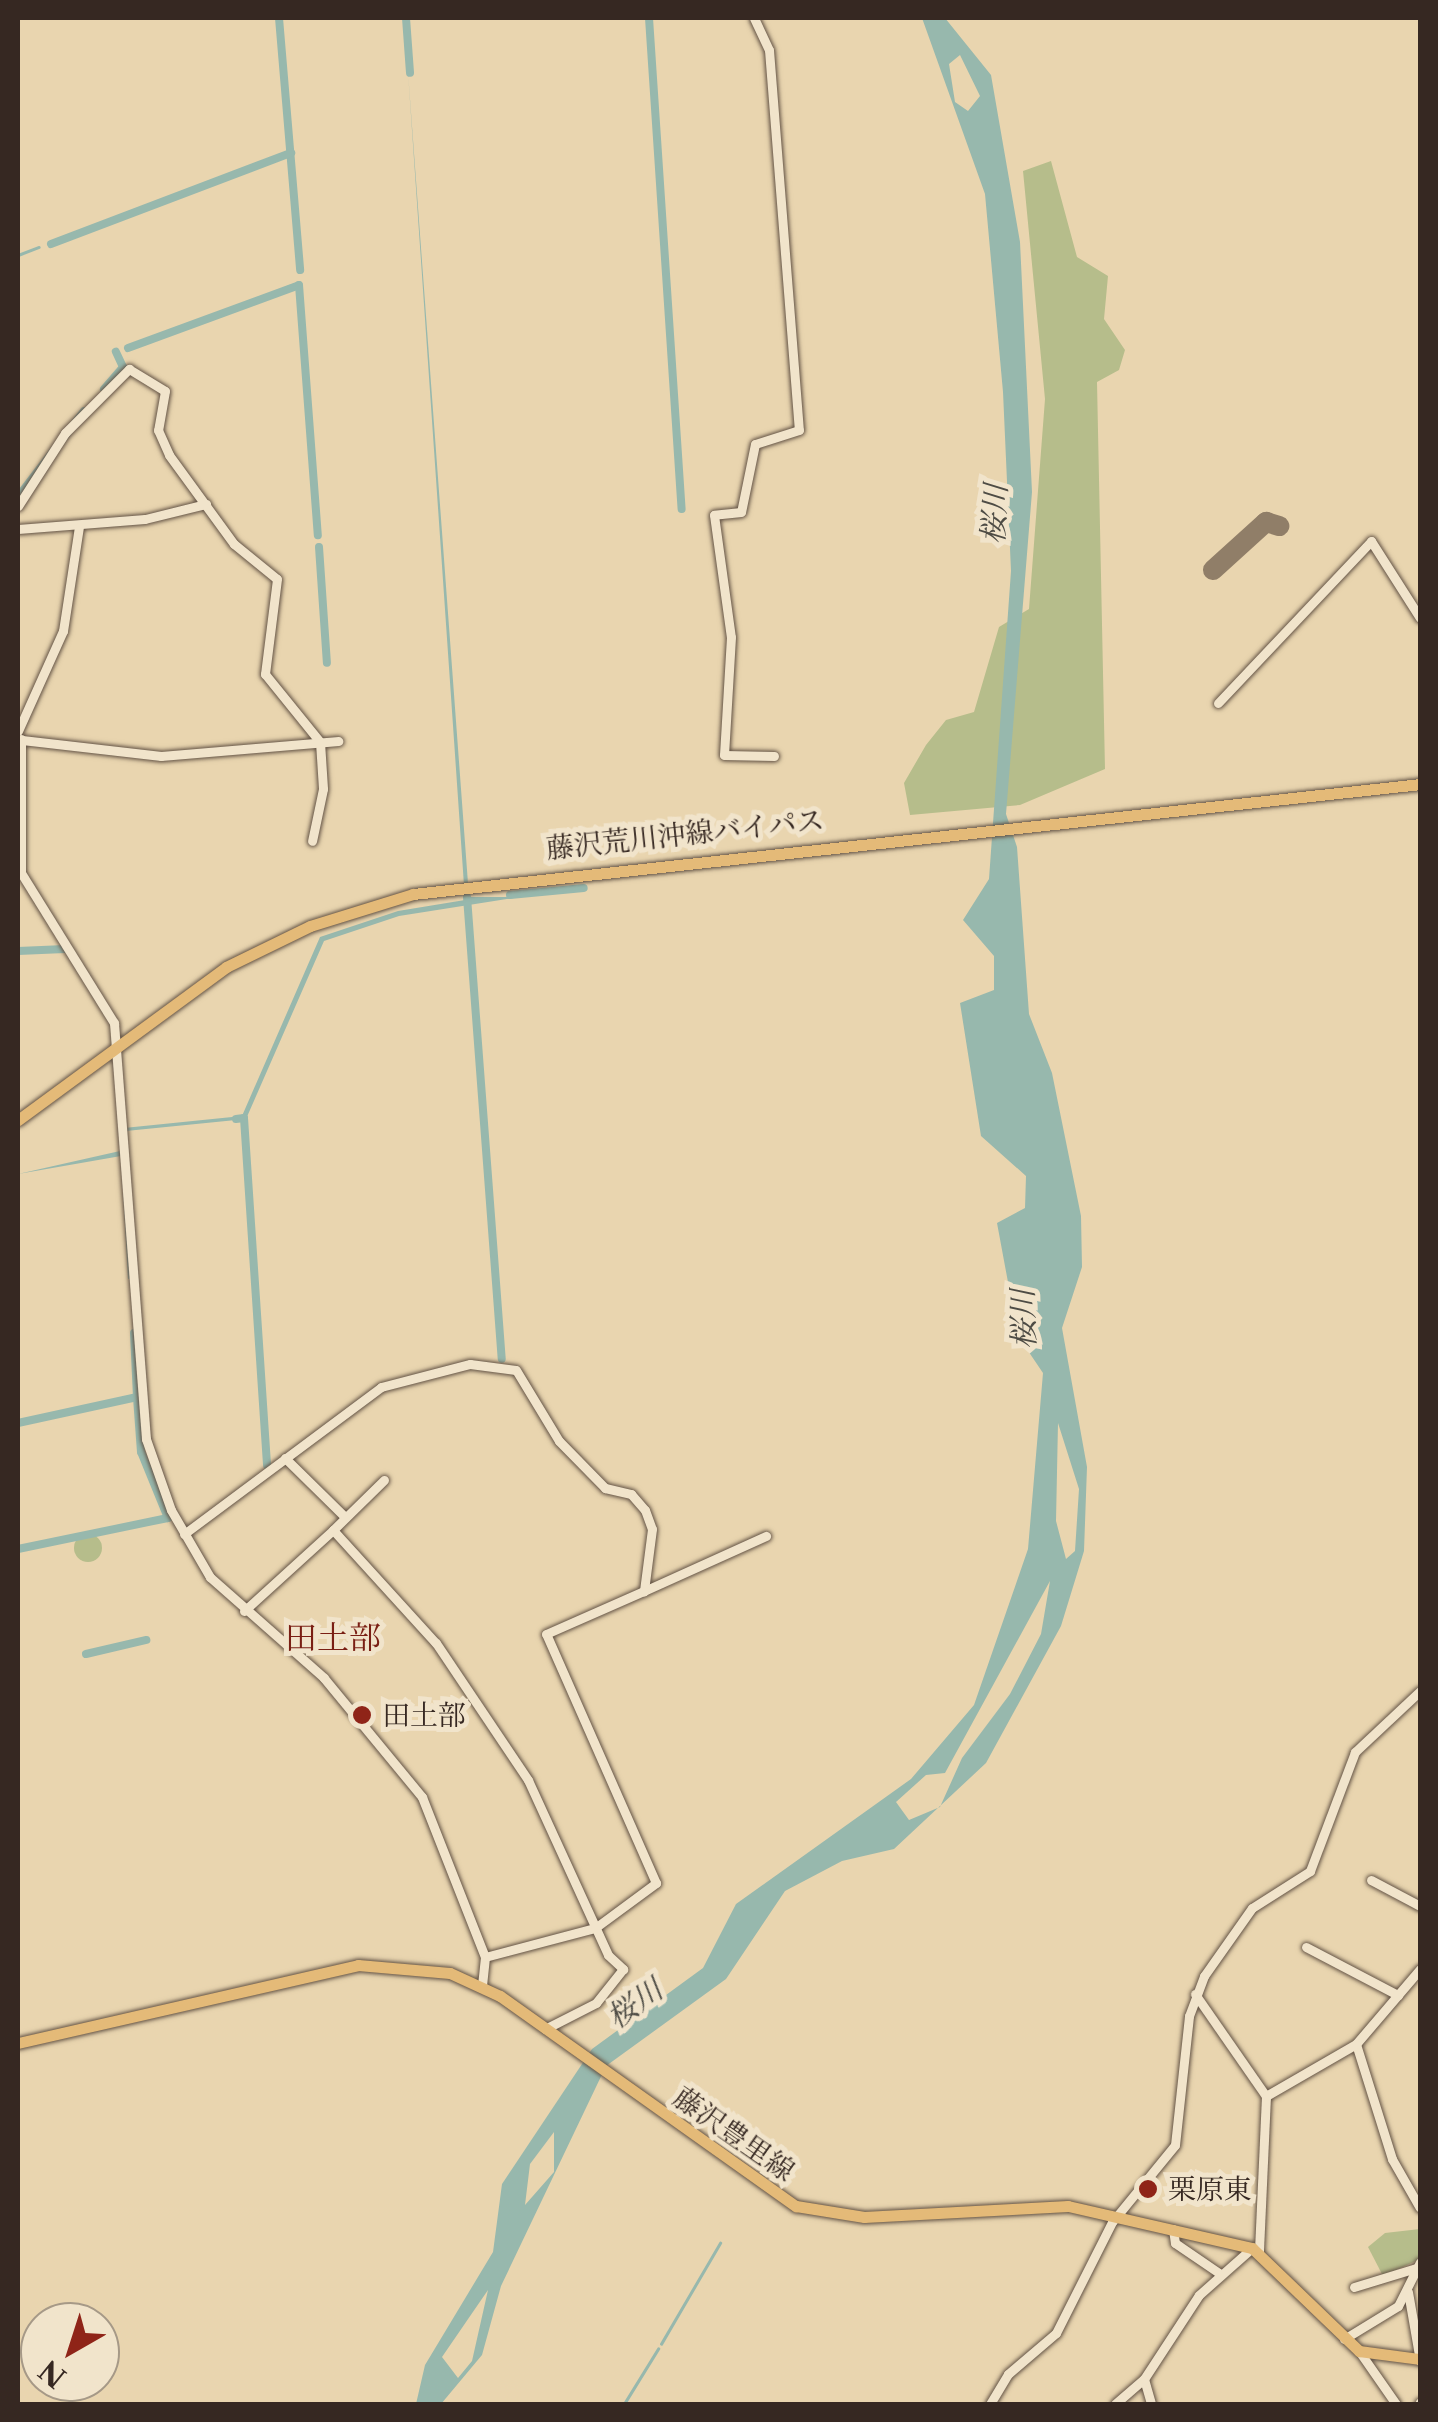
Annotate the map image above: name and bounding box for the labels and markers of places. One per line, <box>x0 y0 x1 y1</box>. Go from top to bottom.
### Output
place label: 田土部 <box>382 1698 466 1732</box>
marker: 田土部 <box>351 1704 373 1726</box>
place label: 栗原東 <box>1168 2172 1252 2206</box>
marker: 栗原東 <box>1137 2178 1159 2200</box>

